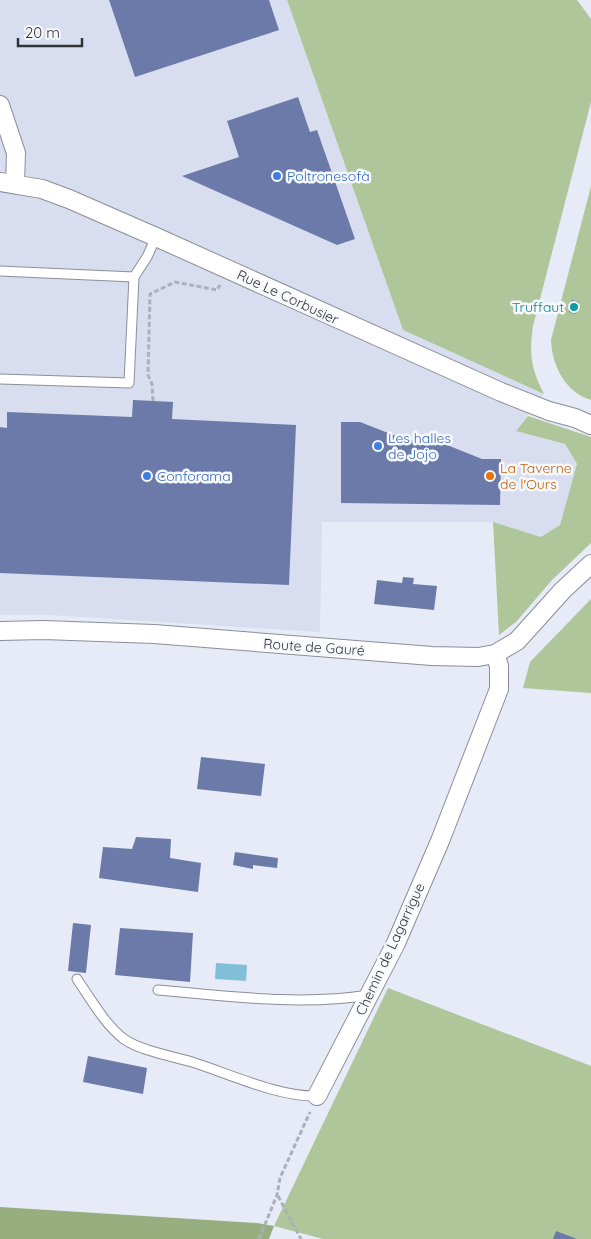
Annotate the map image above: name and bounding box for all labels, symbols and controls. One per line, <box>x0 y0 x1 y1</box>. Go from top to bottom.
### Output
scale bar <box>18 15 81 47</box>
text: 20 m <box>25 23 60 42</box>
place label: Poltronesofà <box>287 167 370 185</box>
marker: Poltronesofà <box>271 170 283 182</box>
street label: Rue Le Corbusier <box>234 266 342 329</box>
place label: Truffaut <box>512 298 564 316</box>
marker: Truffaut <box>568 301 580 313</box>
place label: Les halles de Jojo <box>388 429 451 463</box>
marker: Les halles de Jojo <box>372 440 384 452</box>
place label: La Taverne de l'Ours <box>500 459 572 493</box>
place label: Conforama <box>157 467 231 485</box>
marker: Conforama <box>141 470 153 482</box>
marker: La Taverne de l'Ours <box>484 470 496 482</box>
street label: Route de Gauré <box>263 634 365 660</box>
street label: Chemin de Lagarrigue <box>351 880 429 1018</box>

